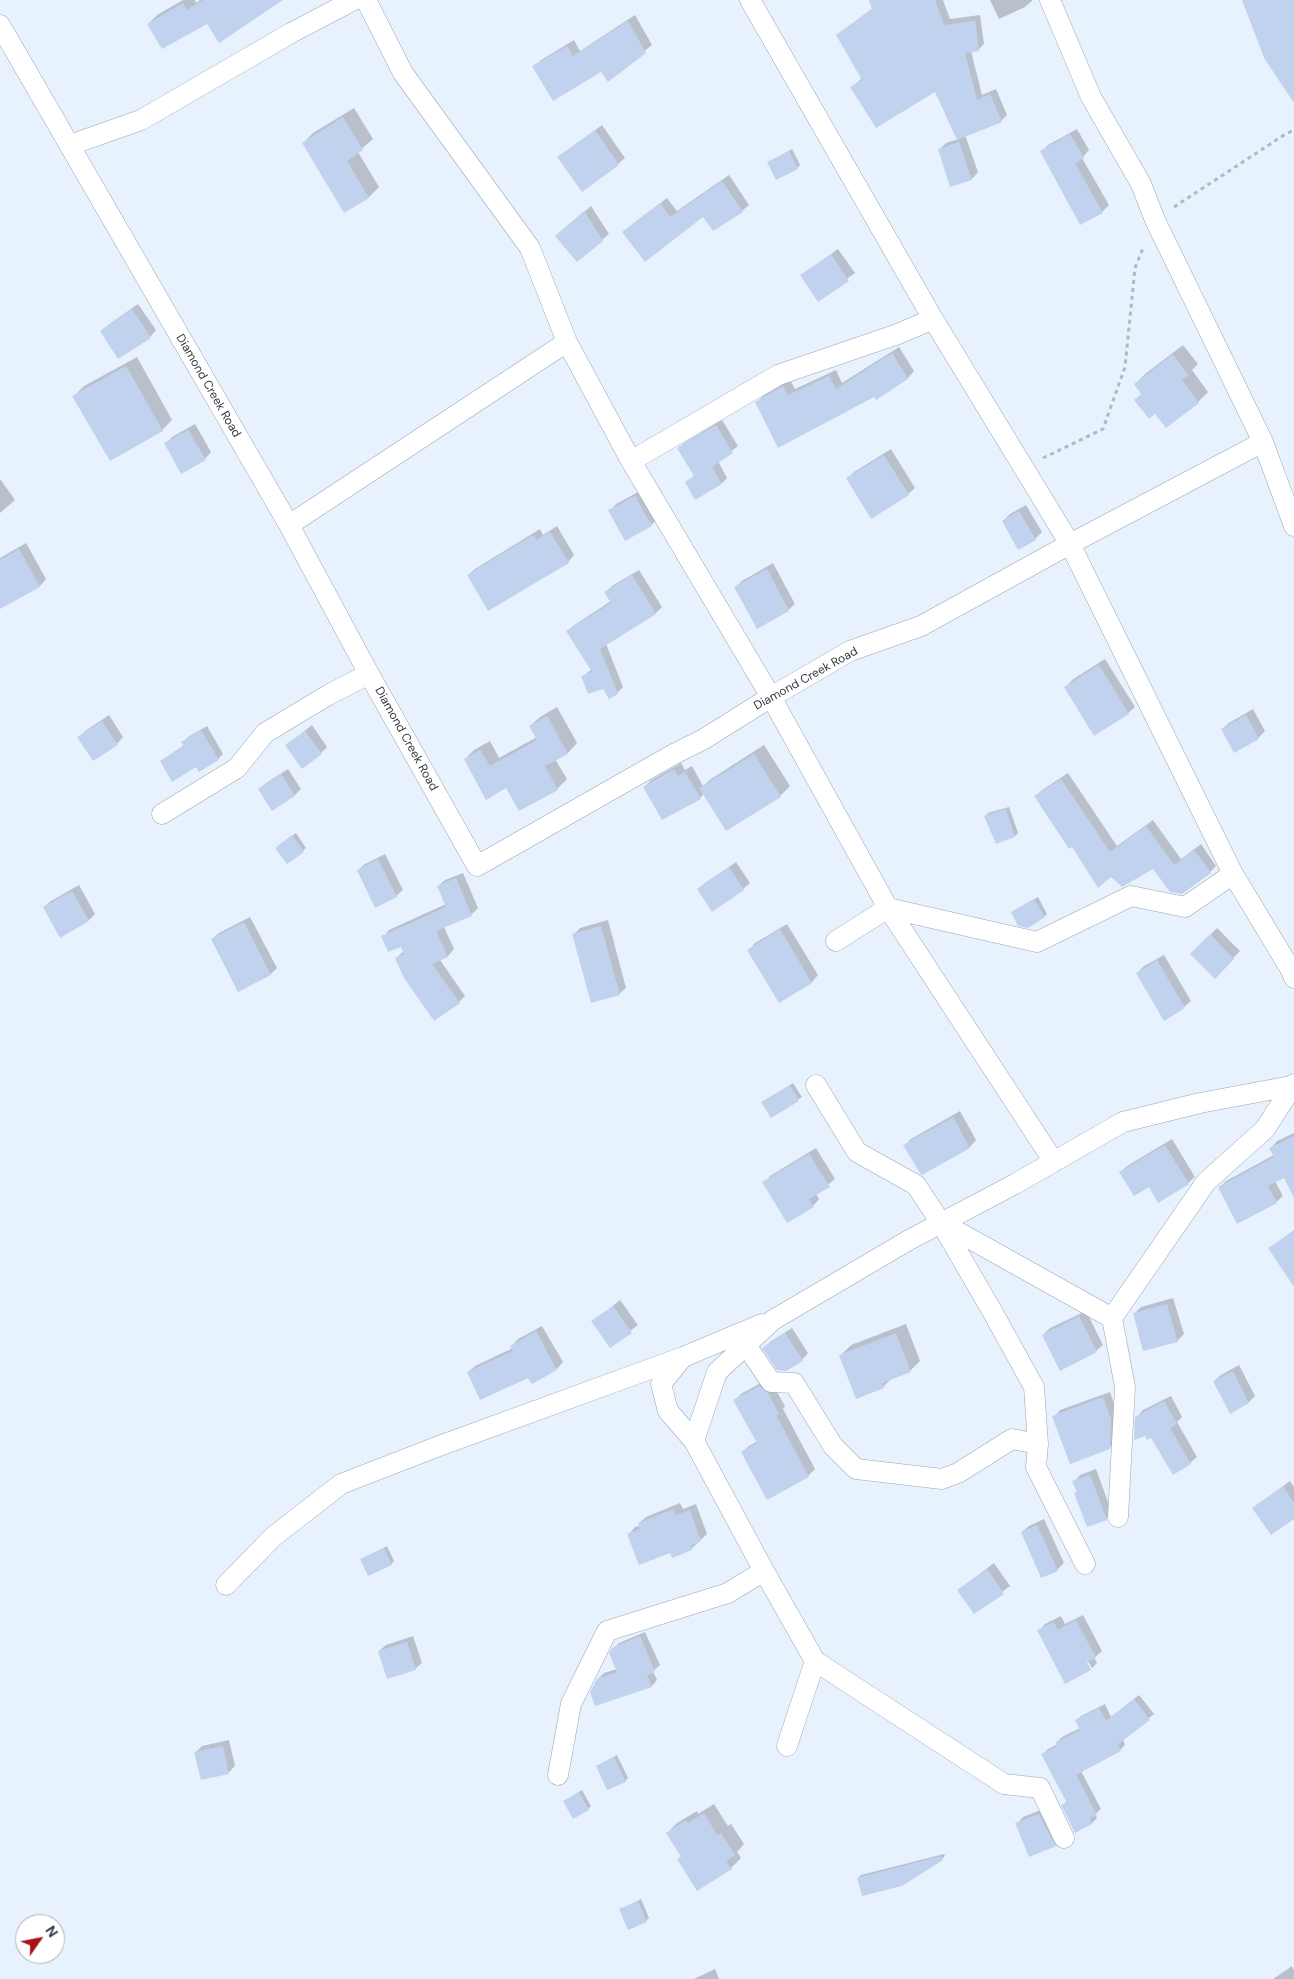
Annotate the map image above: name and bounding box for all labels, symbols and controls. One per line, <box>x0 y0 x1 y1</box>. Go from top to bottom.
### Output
street label: Diamond Creek Road <box>173 332 243 440</box>
street label: Diamond Creek Road <box>751 644 861 714</box>
street label: Diamond Creek Road <box>371 684 441 794</box>
north arrow <box>15 1914 65 1964</box>
text: N <box>41 1922 62 1941</box>

